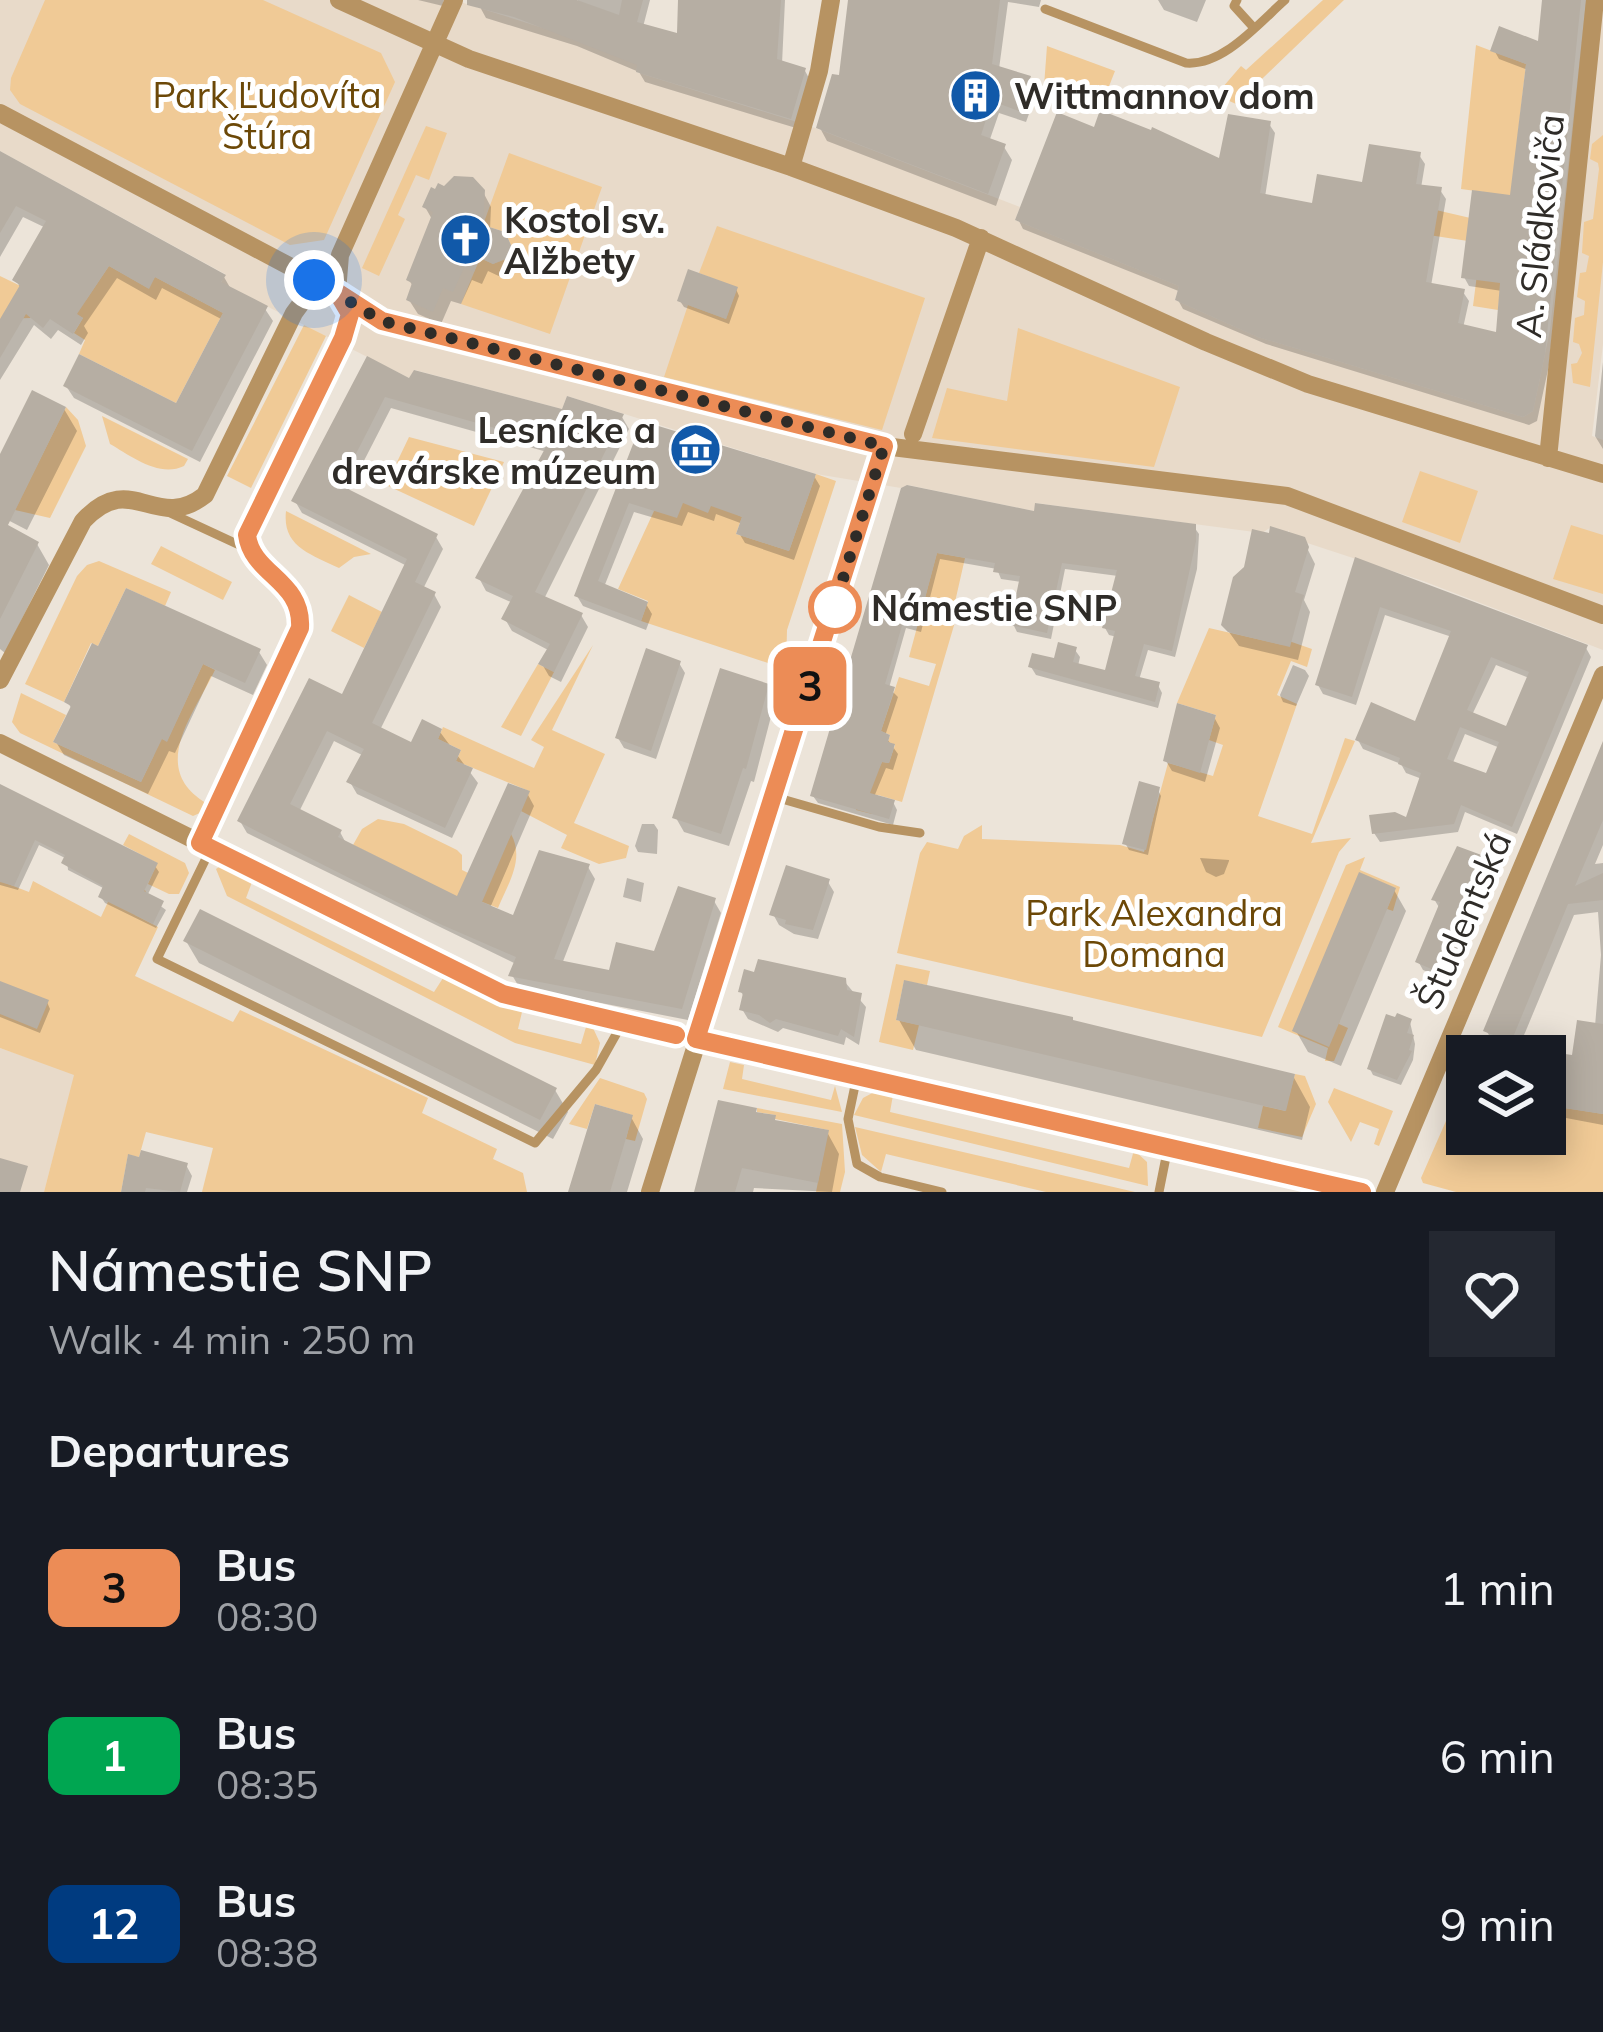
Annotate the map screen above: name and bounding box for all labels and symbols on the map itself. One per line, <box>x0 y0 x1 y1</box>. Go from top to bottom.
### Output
building icon: Wittmannov dom <box>947 67 1003 123</box>
park label: Park Ľudovíta Štúra <box>153 72 381 158</box>
place label: Wittmannov dom <box>1014 73 1315 118</box>
street label: A. Sládkoviča <box>1505 112 1573 340</box>
place label: Kostol sv. Alžbety <box>504 197 665 283</box>
church icon: Kostol sv. Alžbety <box>437 212 493 268</box>
your location <box>284 250 344 310</box>
place label: Lesnícke a drevárske múzeum <box>331 407 656 493</box>
museum icon: Lesnícke a drevárske múzeum <box>667 422 723 478</box>
marker: Námestie SNP <box>810 582 860 632</box>
place label: Námestie SNP <box>871 585 1117 630</box>
line badge: 3 <box>771 647 849 725</box>
street label: Študentská <box>1405 824 1521 1016</box>
park label: Park Alexandra Domana <box>1025 890 1283 976</box>

